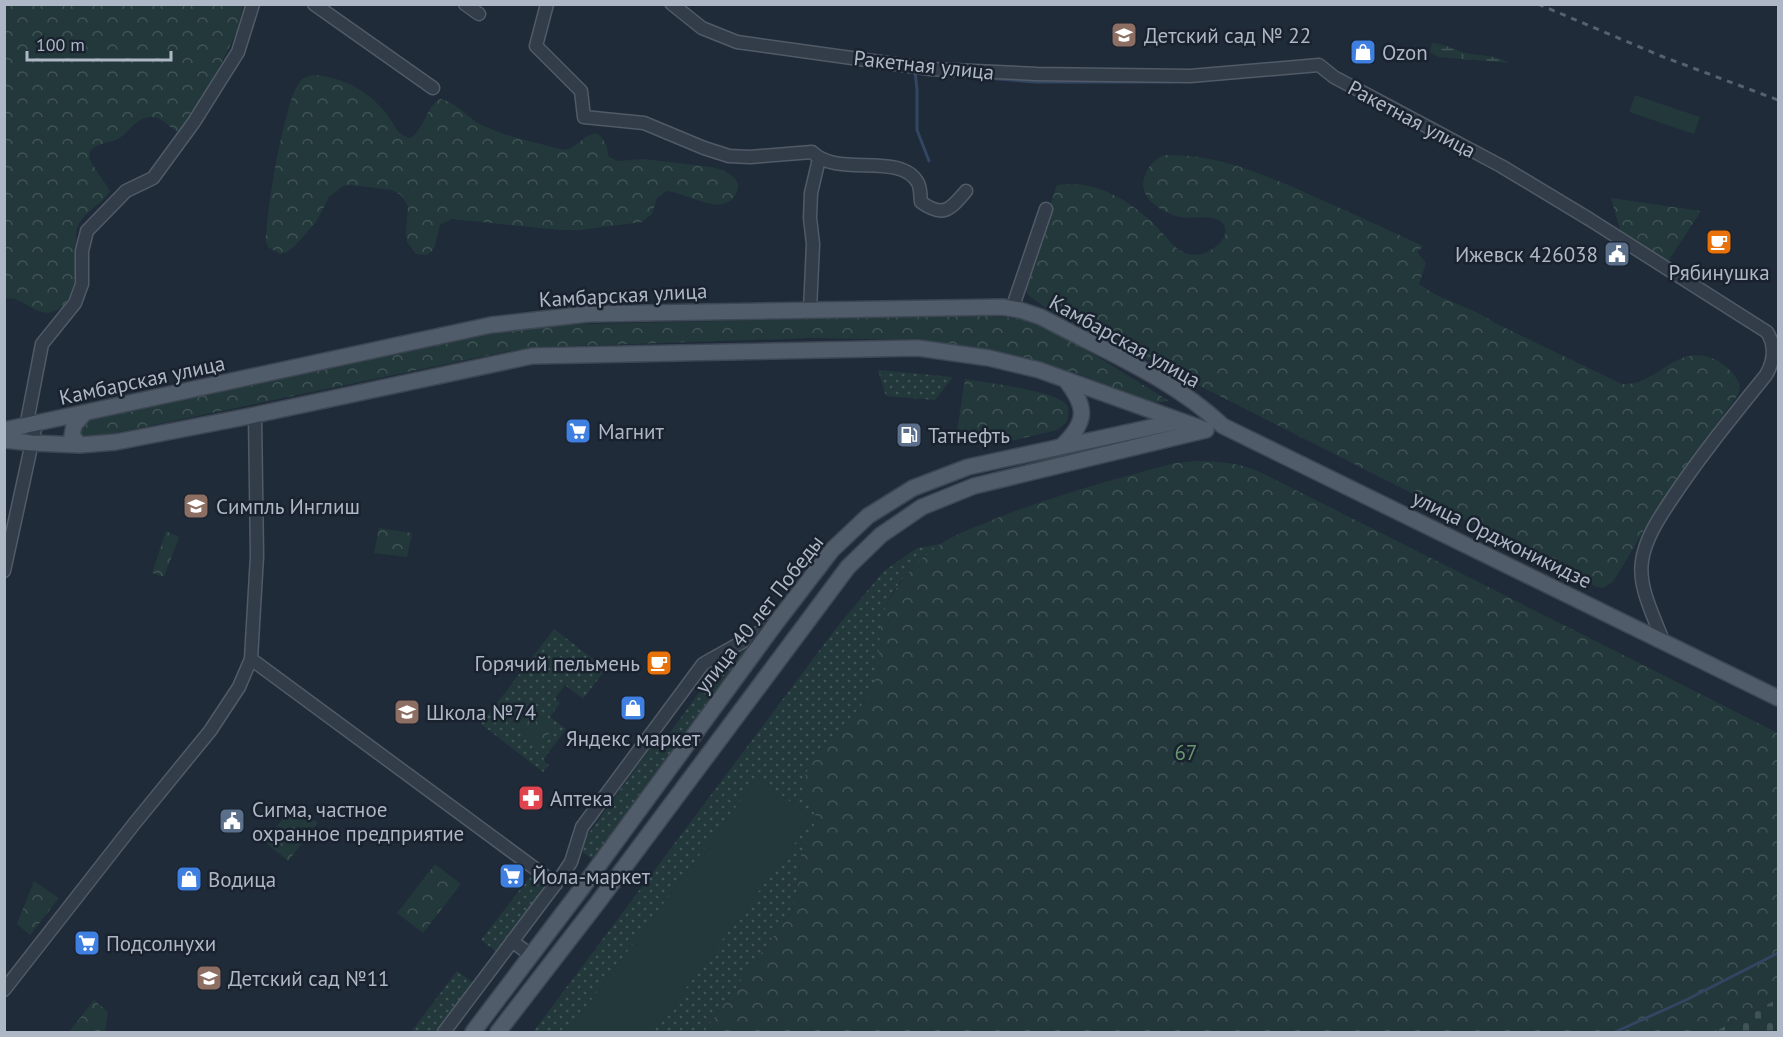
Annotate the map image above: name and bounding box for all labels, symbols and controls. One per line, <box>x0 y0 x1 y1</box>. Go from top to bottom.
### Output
school or university icon: Детский сад № 22 <box>1109 20 1139 50</box>
place label: Детский сад № 22 <box>1144 22 1311 49</box>
scale bar <box>27 24 171 62</box>
text: 100 m <box>36 33 85 56</box>
shop icon: Ozon <box>1348 37 1378 67</box>
place label: Ozon <box>1382 39 1428 66</box>
street label: Ракетная улица <box>852 44 996 86</box>
street label: Ракетная улица <box>1343 74 1481 164</box>
cafe icon: Рябинушка <box>1704 227 1734 257</box>
public building icon: Ижевск 426038 <box>1602 239 1632 269</box>
place label: Ижевск 426038 <box>1455 241 1598 268</box>
place label: Рябинушка <box>1668 259 1770 286</box>
street label: Камбарская улица <box>538 277 708 313</box>
street label: Камбарская улица <box>1045 288 1205 394</box>
street label: Камбарская улица <box>57 349 227 411</box>
supermarket icon: Магнит <box>563 416 593 446</box>
place label: Магнит <box>598 418 665 445</box>
fuel station icon: Татнефть <box>894 420 924 450</box>
place label: Татнефть <box>928 422 1010 449</box>
street label: улица Орджоникидзе <box>1408 484 1596 594</box>
school or university icon: Симпль Инглиш <box>181 491 211 521</box>
place label: Симпль Инглиш <box>216 493 360 520</box>
street label: улица 40 лет Победы <box>689 529 829 699</box>
cafe icon: Горячий пельмень <box>644 648 674 678</box>
place label: Горячий пельмень <box>475 650 640 677</box>
shop icon: Яндекс маркет <box>618 693 648 723</box>
school or university icon: Школа №74 <box>392 697 422 727</box>
place label: Школа №74 <box>426 699 536 726</box>
place label: Яндекс маркет <box>566 725 701 752</box>
park label: 67 <box>1175 739 1197 766</box>
pharmacy icon: Аптека <box>516 783 546 813</box>
place label: Аптека <box>550 785 613 812</box>
place label: Сигма, частное охранное предприятие <box>252 796 464 847</box>
public building icon: Сигма, частное охранное предприятие <box>217 806 247 836</box>
supermarket icon: Йола-маркет <box>497 861 527 891</box>
place label: Йола-маркет <box>532 863 651 890</box>
shop icon: Водица <box>174 864 204 894</box>
place label: Водица <box>208 866 276 893</box>
supermarket icon: Подсолнухи <box>72 928 102 958</box>
place label: Подсолнухи <box>106 930 216 957</box>
school or university icon: Детский сад №11 <box>194 963 224 993</box>
place label: Детский сад №11 <box>228 965 390 992</box>

